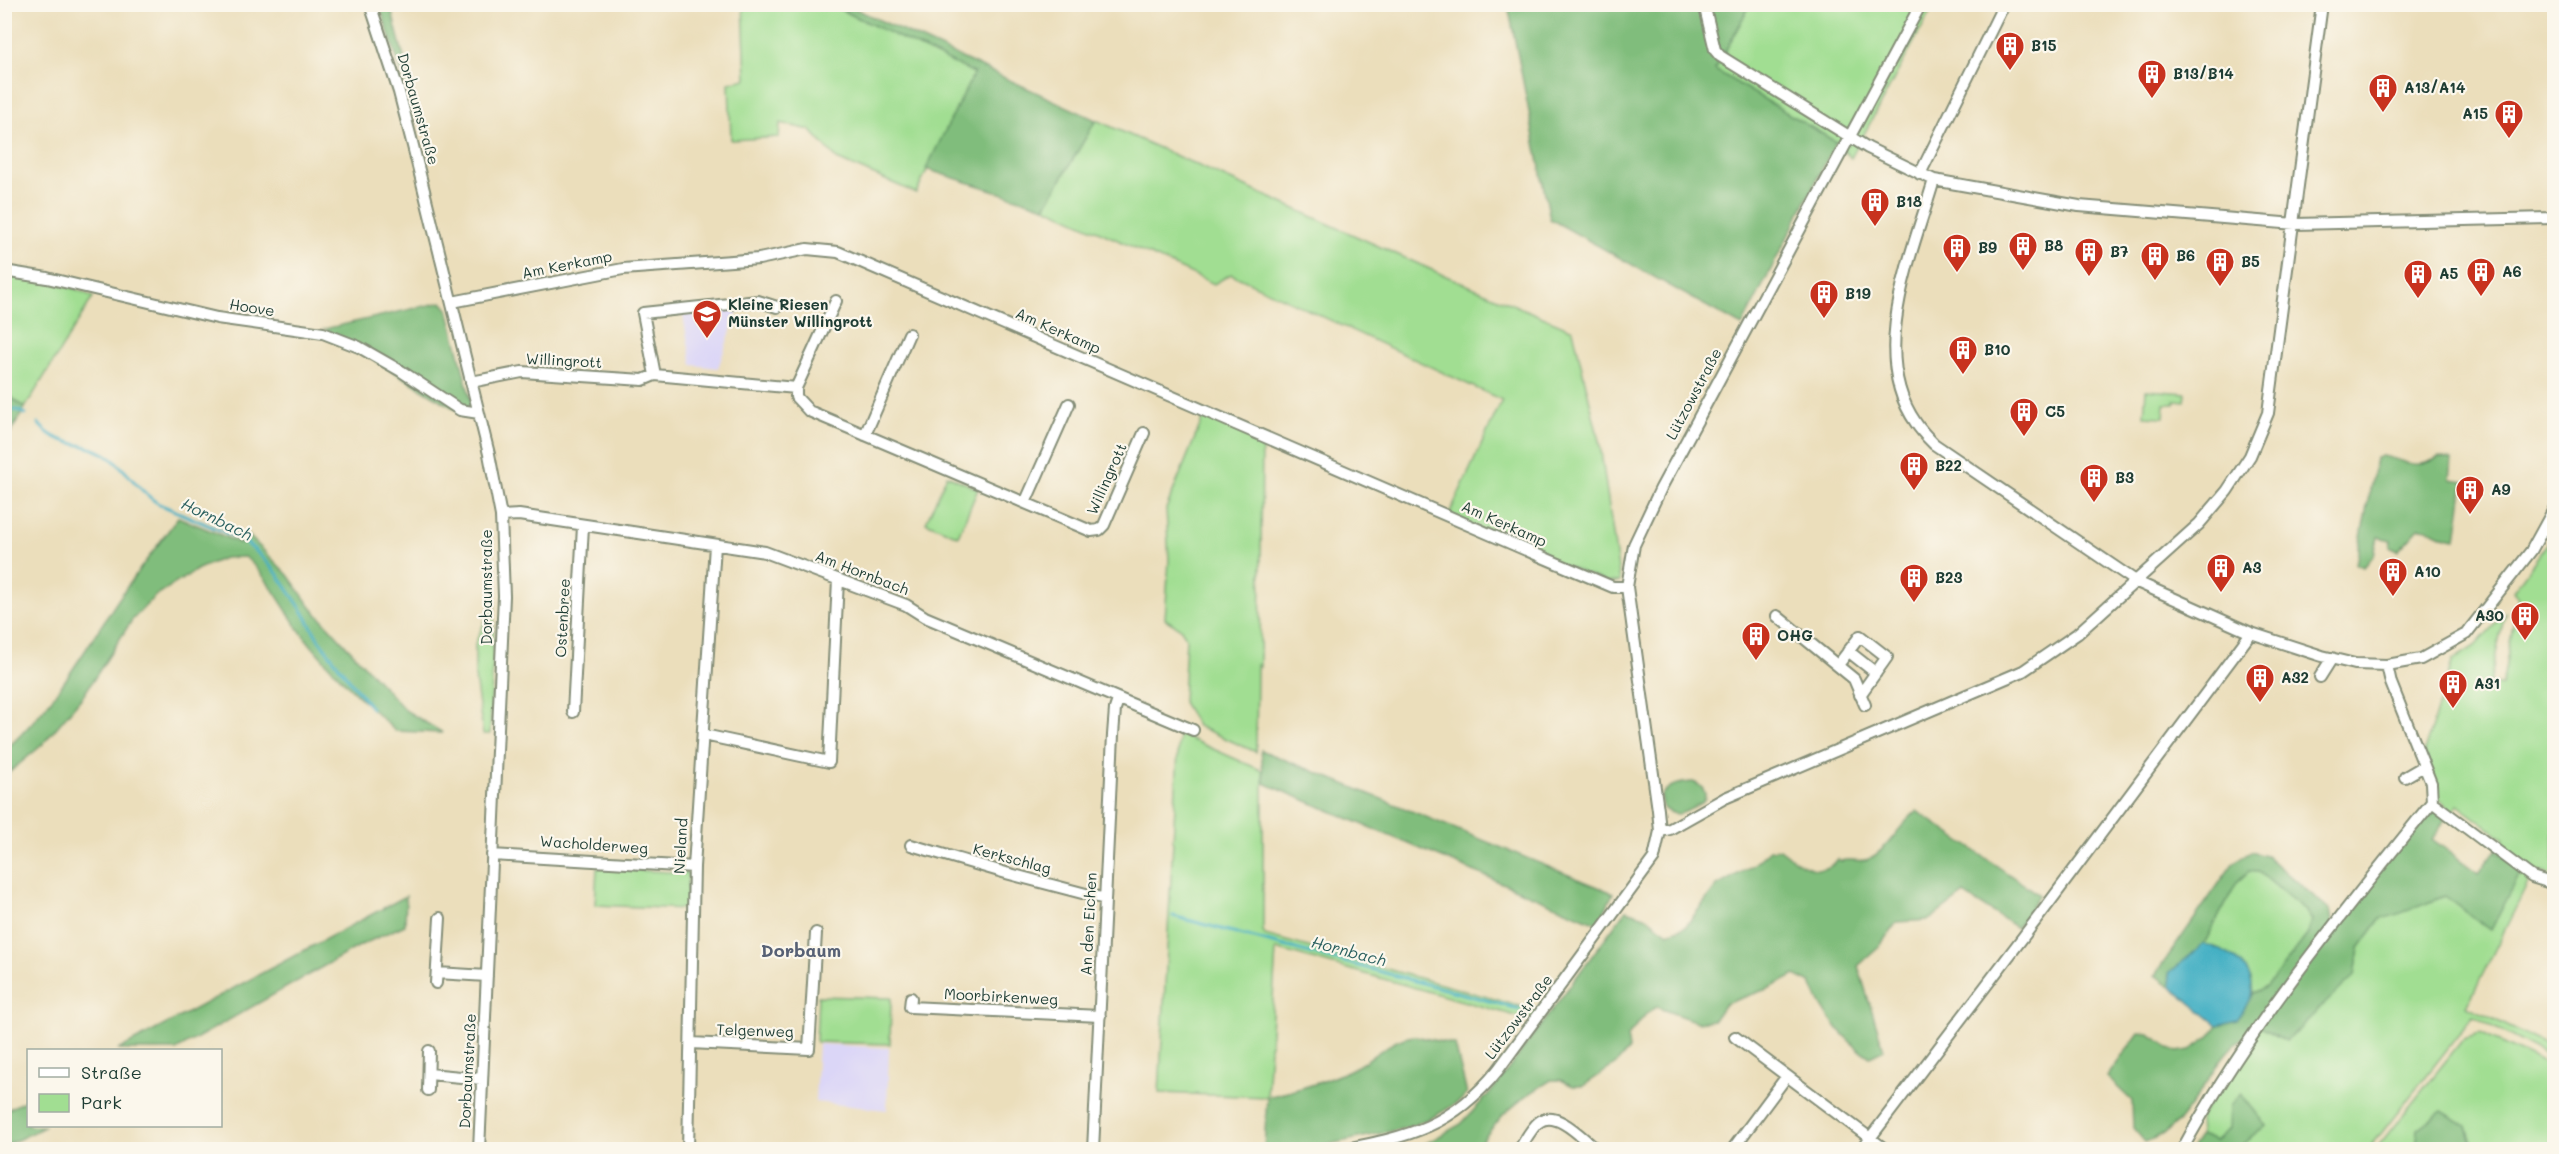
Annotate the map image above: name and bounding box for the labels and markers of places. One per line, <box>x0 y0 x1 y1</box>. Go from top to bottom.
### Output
building icon: B15 <box>1994 30 2026 72</box>
place label: B15 <box>2031 35 2057 55</box>
building icon: B13/B14 <box>2136 58 2168 100</box>
place label: B13/B14 <box>2173 63 2234 83</box>
building icon: A13/A14 <box>2367 72 2399 114</box>
place label: A13/A14 <box>2404 77 2466 97</box>
building icon: A15 <box>2493 98 2525 140</box>
place label: A15 <box>2462 103 2488 123</box>
building icon: B18 <box>1859 186 1891 228</box>
place label: B18 <box>1896 191 1922 211</box>
building icon: B8 <box>2007 230 2039 272</box>
building icon: B9 <box>1941 232 1973 274</box>
place label: B8 <box>2044 235 2063 255</box>
building icon: B7 <box>2073 236 2105 278</box>
place label: B9 <box>1978 237 1997 257</box>
building icon: B6 <box>2139 240 2171 282</box>
place label: B7 <box>2110 241 2128 261</box>
place label: B6 <box>2176 245 2195 265</box>
building icon: B5 <box>2204 246 2236 288</box>
place label: B5 <box>2241 251 2260 271</box>
building icon: A6 <box>2465 256 2497 298</box>
building icon: A5 <box>2402 258 2434 300</box>
place label: A6 <box>2502 261 2522 281</box>
place label: A5 <box>2439 263 2458 283</box>
building icon: B19 <box>1808 278 1840 320</box>
place label: B19 <box>1845 283 1871 303</box>
place label: Kleine Riesen Münster Willingrott <box>728 294 873 331</box>
school or university icon: Kleine Riesen Münster Willingrott <box>691 298 723 340</box>
building icon: B10 <box>1947 334 1979 376</box>
place label: B10 <box>1984 339 2011 359</box>
building icon: C5 <box>2008 396 2040 438</box>
place label: C5 <box>2045 401 2065 421</box>
building icon: B22 <box>1898 450 1930 492</box>
place label: B22 <box>1935 455 1962 475</box>
building icon: B3 <box>2078 462 2110 504</box>
place label: B3 <box>2115 467 2134 487</box>
building icon: A9 <box>2454 474 2486 516</box>
place label: A9 <box>2491 479 2510 499</box>
building icon: A3 <box>2205 552 2237 594</box>
building icon: A10 <box>2377 556 2409 598</box>
place label: A3 <box>2242 557 2261 577</box>
place label: A10 <box>2414 561 2441 581</box>
building icon: B23 <box>1898 562 1930 604</box>
place label: B23 <box>1935 567 1963 587</box>
building icon: A30 <box>2509 600 2541 642</box>
place label: A30 <box>2475 605 2504 625</box>
building icon: OHG <box>1740 620 1772 662</box>
place label: OHG <box>1777 625 1813 645</box>
building icon: A32 <box>2244 662 2276 704</box>
place label: A32 <box>2281 667 2309 687</box>
building icon: A31 <box>2437 668 2469 710</box>
place label: A31 <box>2474 673 2500 693</box>

